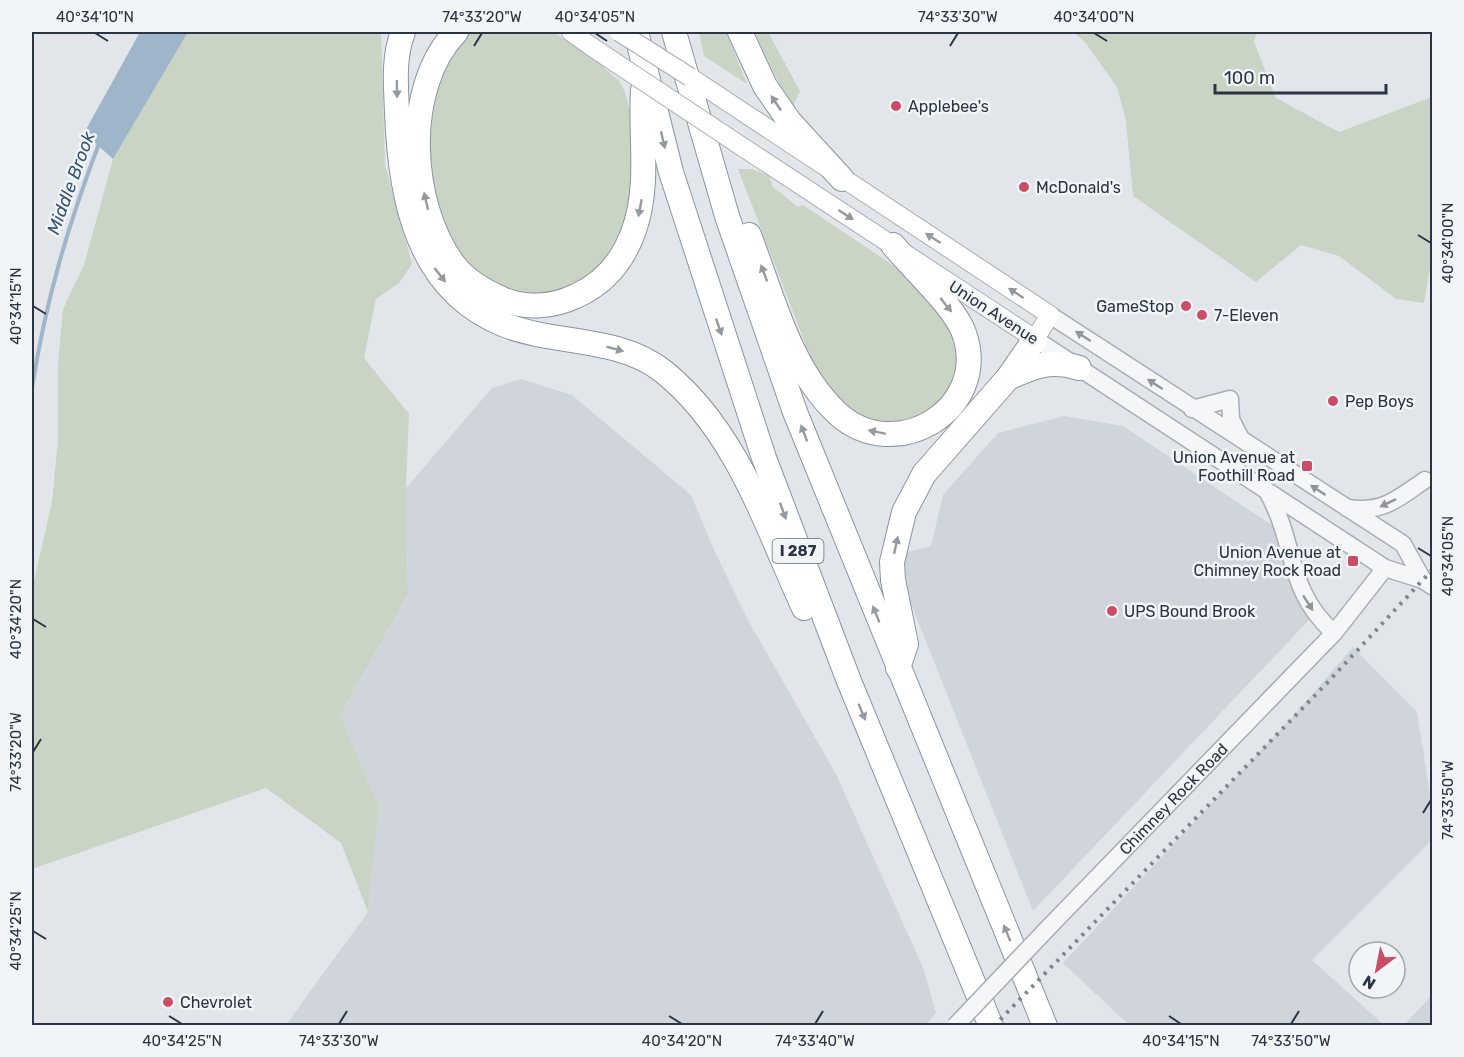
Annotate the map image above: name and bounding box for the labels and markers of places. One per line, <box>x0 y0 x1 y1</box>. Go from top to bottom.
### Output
place label: Applebee's <box>908 97 989 116</box>
marker: Applebee's <box>889 99 903 113</box>
place label: McDonald's <box>1036 178 1121 197</box>
marker: McDonald's <box>1017 180 1031 194</box>
place label: GameStop <box>1096 297 1174 316</box>
marker: GameStop <box>1179 299 1193 313</box>
place label: 7-Eleven <box>1214 306 1279 325</box>
marker: 7-Eleven <box>1195 308 1209 322</box>
place label: Pep Boys <box>1345 392 1414 411</box>
marker: Pep Boys <box>1326 394 1340 408</box>
place label: Union Avenue at Foothill Road <box>1173 448 1295 485</box>
marker: Union Avenue at Foothill Road <box>1300 459 1314 473</box>
place label: Union Avenue at Chimney Rock Road <box>1193 543 1341 580</box>
marker: Union Avenue at Chimney Rock Road <box>1346 554 1360 568</box>
place label: UPS Bound Brook <box>1124 602 1256 621</box>
marker: UPS Bound Brook <box>1105 604 1119 618</box>
place label: Chevrolet <box>180 993 252 1012</box>
marker: Chevrolet <box>161 995 175 1009</box>

